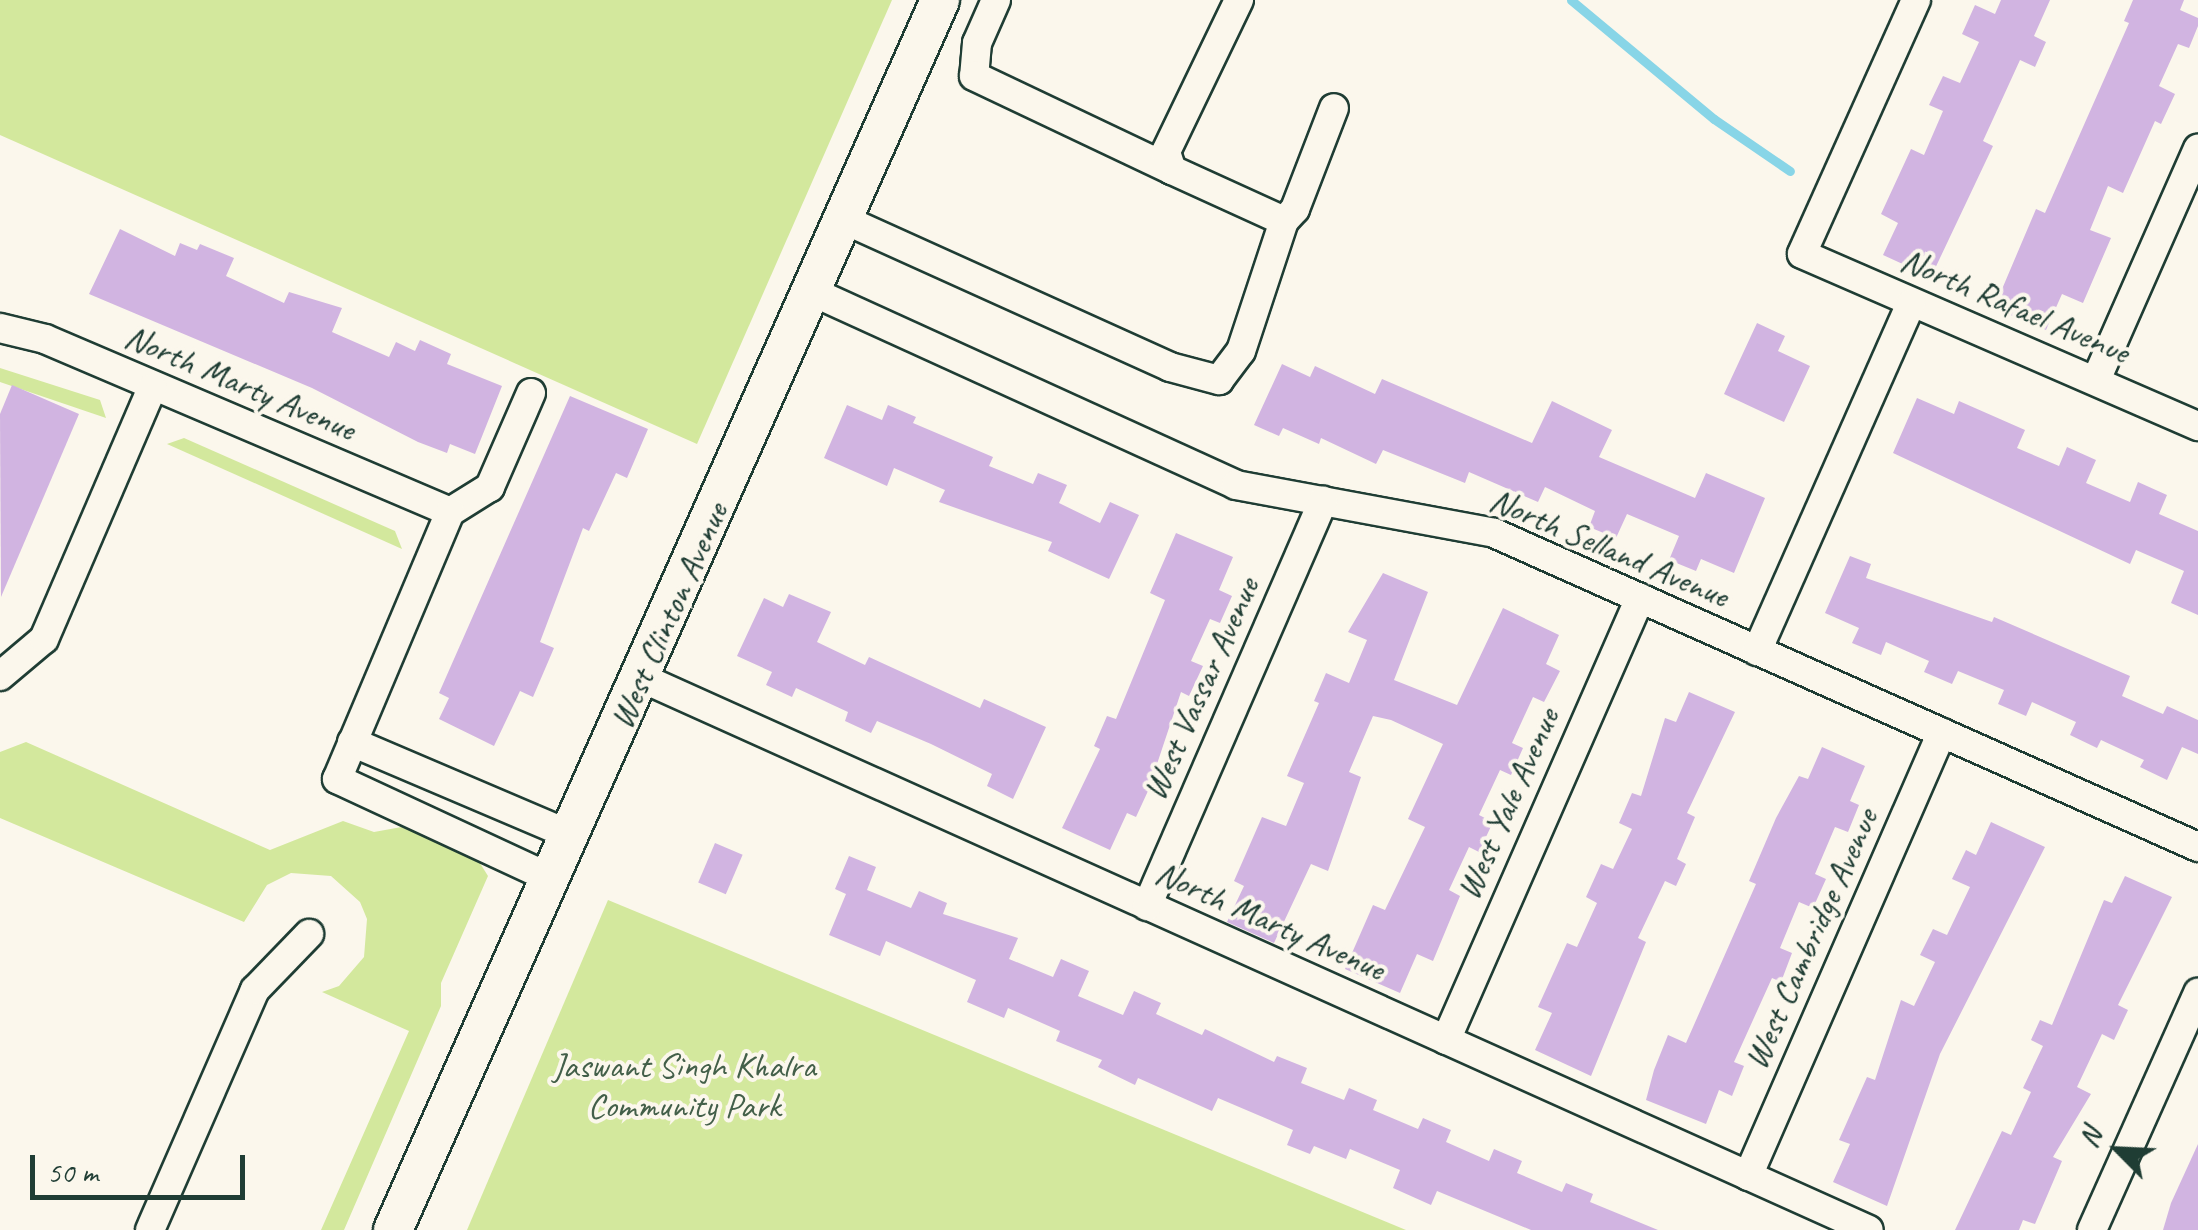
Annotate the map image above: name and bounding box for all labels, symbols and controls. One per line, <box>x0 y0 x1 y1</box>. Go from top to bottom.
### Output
street label: North Rafael Avenue <box>1894 239 2136 373</box>
street label: North Marty Avenue <box>118 315 362 451</box>
street label: North Selland Avenue <box>1484 479 1734 617</box>
street label: West Clinton Avenue <box>601 497 737 735</box>
street label: West Vassar Avenue <box>1133 571 1269 807</box>
street label: West Yale Avenue <box>1447 702 1569 906</box>
street label: West Cambridge Avenue <box>1735 802 1887 1076</box>
street label: North Marty Avenue <box>1148 852 1392 990</box>
park label: Jaswant Singh Khalra Community Park <box>552 1045 816 1127</box>
north arrow <box>2068 1100 2168 1200</box>
text: N <box>2071 1123 2110 1153</box>
scale bar <box>35 1135 250 1197</box>
text: 50 m <box>47 1153 98 1191</box>

